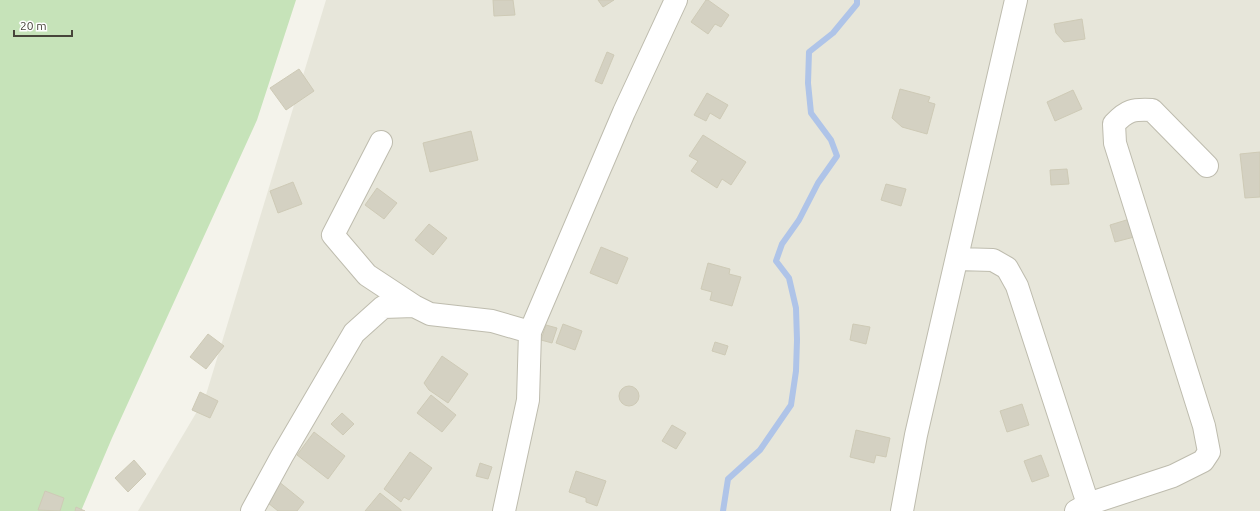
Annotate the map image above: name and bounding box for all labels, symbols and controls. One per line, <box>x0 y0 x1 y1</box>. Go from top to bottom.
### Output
scale bar <box>14 12 72 38</box>
text: 20 m <box>20 19 47 32</box>

